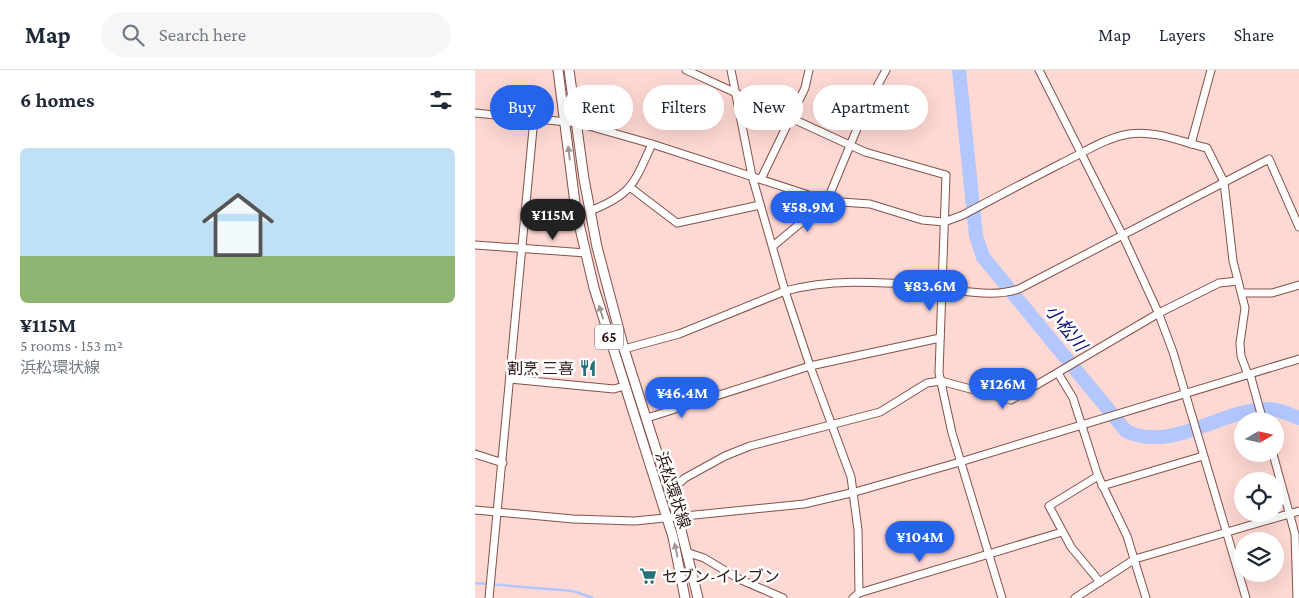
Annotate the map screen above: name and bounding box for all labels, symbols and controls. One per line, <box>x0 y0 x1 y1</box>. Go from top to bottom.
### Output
search box <box>101 12 451 57</box>
text: Map <box>25 21 71 48</box>
icon: search <box>119 21 147 49</box>
text: Search here <box>159 24 246 45</box>
text: Map <box>1098 25 1131 45</box>
text: Layers <box>1159 25 1206 45</box>
text: Share <box>1234 25 1274 45</box>
chip: Buy <box>490 85 554 130</box>
chip: Rent <box>564 85 633 130</box>
chip: Filters <box>643 85 724 130</box>
chip: New <box>734 85 803 130</box>
chip: Apartment <box>813 85 928 130</box>
icon: filters <box>427 86 455 114</box>
text: 6 homes <box>20 88 95 112</box>
one-way arrow <box>565 144 573 160</box>
icon: home <box>193 180 283 270</box>
pin: ¥58.9M <box>767 190 849 233</box>
pin: ¥115M <box>518 198 588 241</box>
text: ¥58.9M <box>782 198 834 215</box>
text: ¥115M <box>532 206 574 223</box>
pin: ¥83.6M <box>889 270 971 312</box>
text: ¥83.6M <box>904 277 956 294</box>
water label: 小松川 <box>1041 301 1092 357</box>
one-way arrow <box>597 304 605 319</box>
text: ¥115M <box>20 313 76 337</box>
road number: 65 <box>595 324 623 350</box>
text: 5 rooms · 153 m² <box>20 337 123 354</box>
restaurant icon: 割烹 三喜 <box>578 358 598 378</box>
text: 浜松環状線 <box>20 359 100 376</box>
place label: 割烹 三喜 <box>507 360 574 377</box>
pin: ¥126M <box>968 368 1038 410</box>
text: ¥126M <box>980 375 1026 392</box>
pin: ¥46.4M <box>641 376 723 419</box>
text: ¥46.4M <box>656 384 708 401</box>
north arrow <box>1234 412 1284 462</box>
map controls <box>1234 412 1284 582</box>
street label: 浜松環状線 <box>653 449 693 531</box>
button: locate <box>1234 472 1284 522</box>
pin: ¥104M <box>885 520 955 563</box>
text: ¥104M <box>896 528 944 545</box>
button: layers <box>1234 532 1284 582</box>
one-way arrow <box>672 543 680 558</box>
supermarket icon: セブン-イレブン <box>638 566 658 586</box>
place label: セブン-イレブン <box>662 568 780 585</box>

